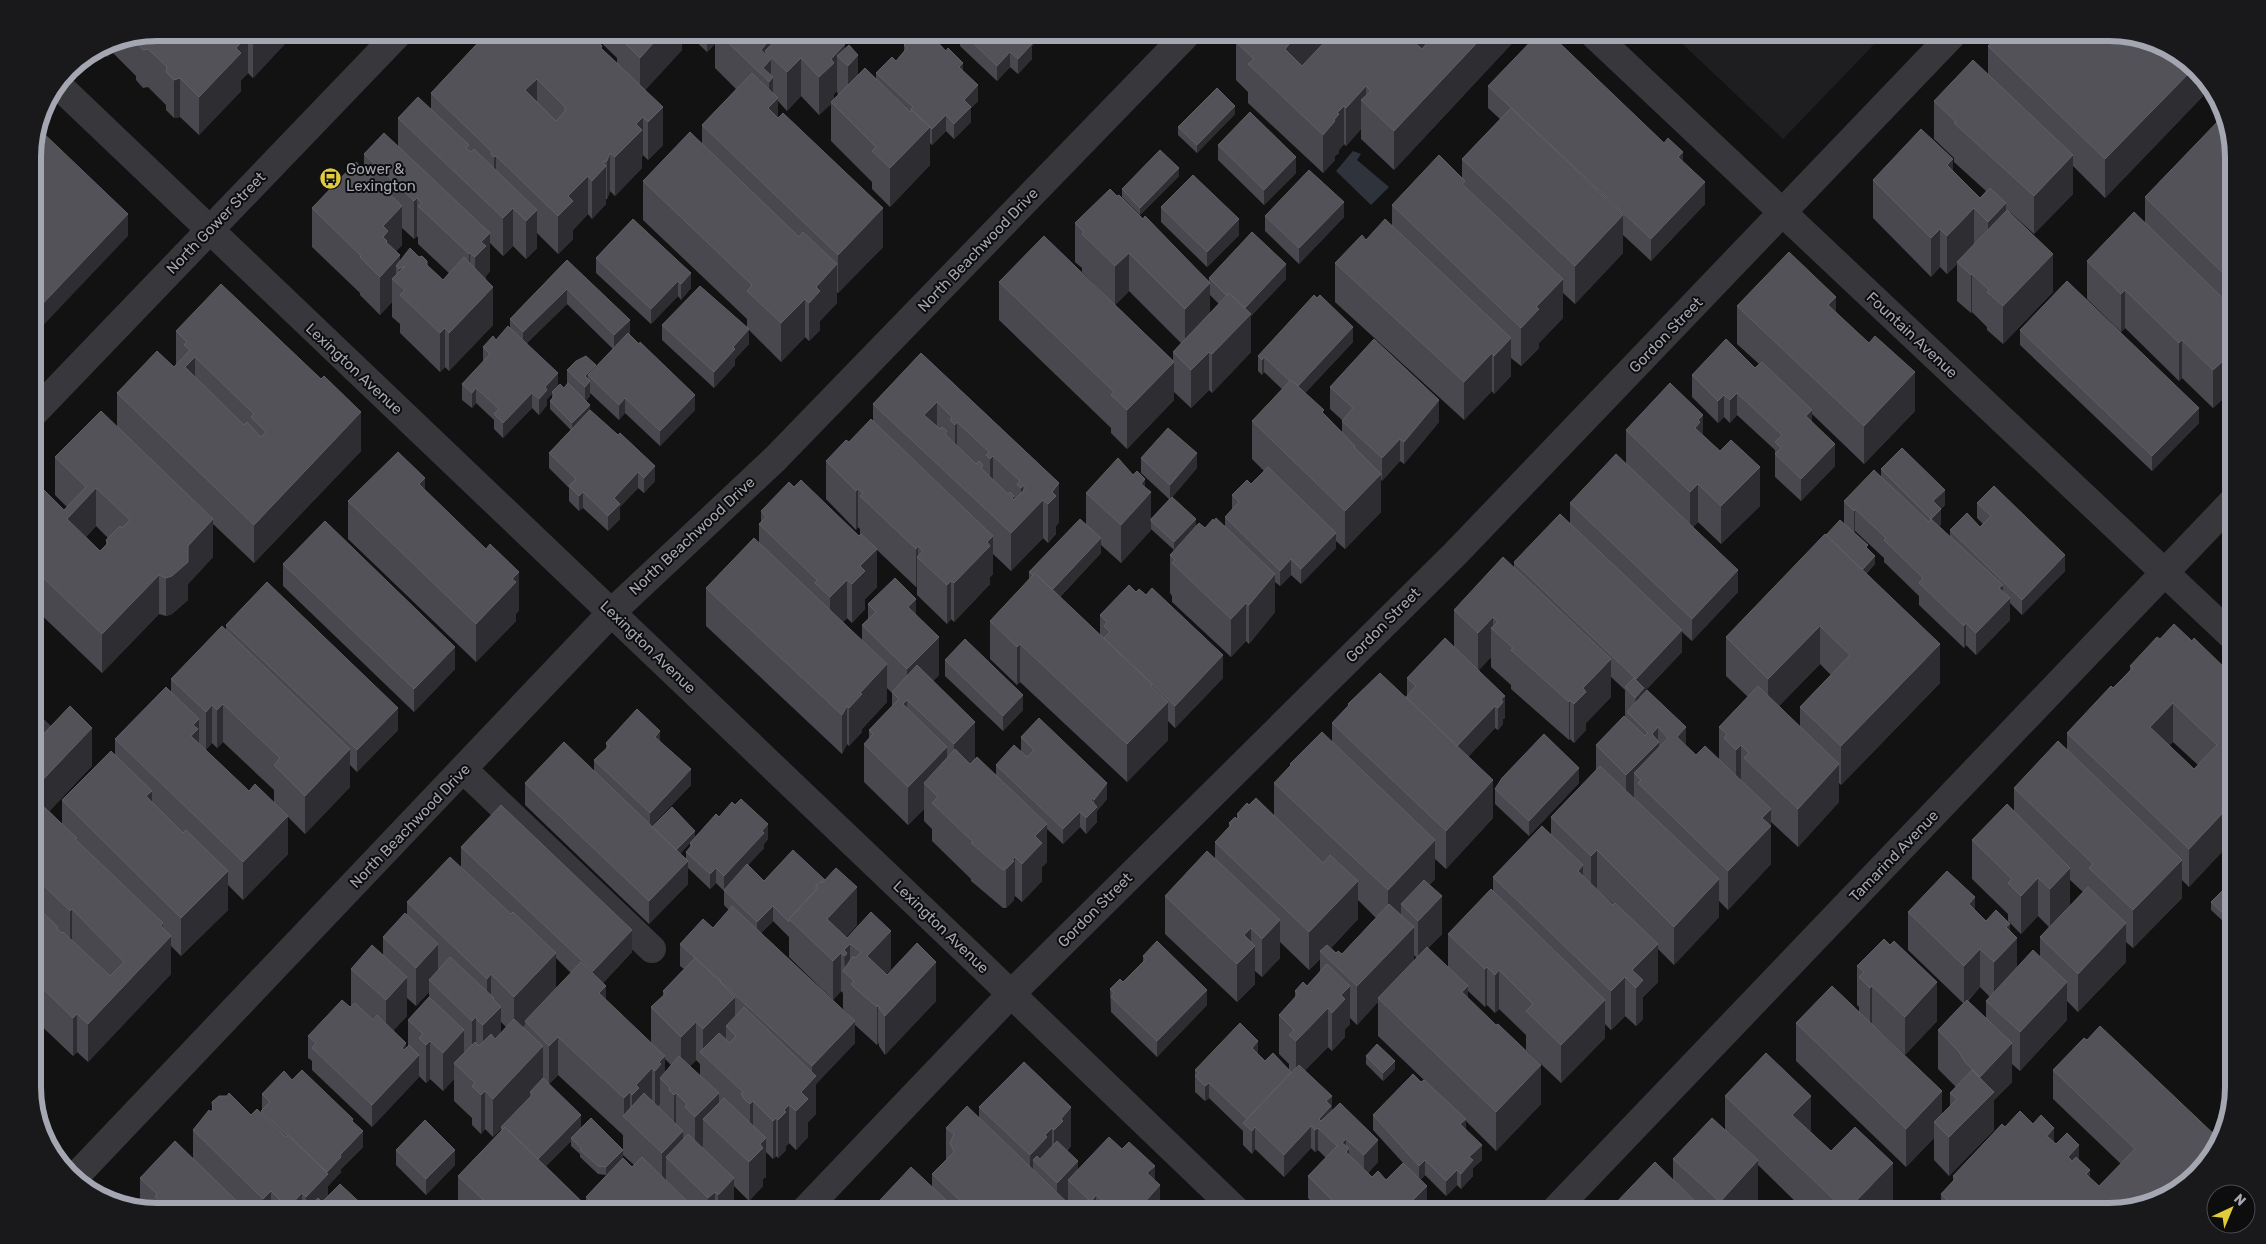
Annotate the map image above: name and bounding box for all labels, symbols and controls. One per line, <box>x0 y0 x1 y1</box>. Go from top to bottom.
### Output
place label: Gower & Lexington <box>346 160 416 195</box>
bus stop icon: Gower & Lexington <box>318 166 342 190</box>
street label: North Gower Street <box>163 168 269 278</box>
street label: North Beachwood Drive <box>914 184 1042 316</box>
street label: Fountain Avenue <box>1863 288 1961 382</box>
street label: Gordon Street <box>1625 293 1707 377</box>
street label: Lexington Avenue <box>302 320 406 418</box>
street label: North Beachwood Drive <box>625 473 759 599</box>
street label: Gordon Street <box>1342 584 1424 666</box>
street label: Lexington Avenue <box>597 597 699 697</box>
street label: North Beachwood Drive <box>346 760 474 892</box>
street label: Tamarind Avenue <box>1846 806 1942 906</box>
street label: Gordon Street <box>1054 869 1136 951</box>
street label: Lexington Avenue <box>890 877 992 977</box>
north arrow <box>2206 1184 2256 1234</box>
text: N <box>2230 1190 2249 1210</box>

